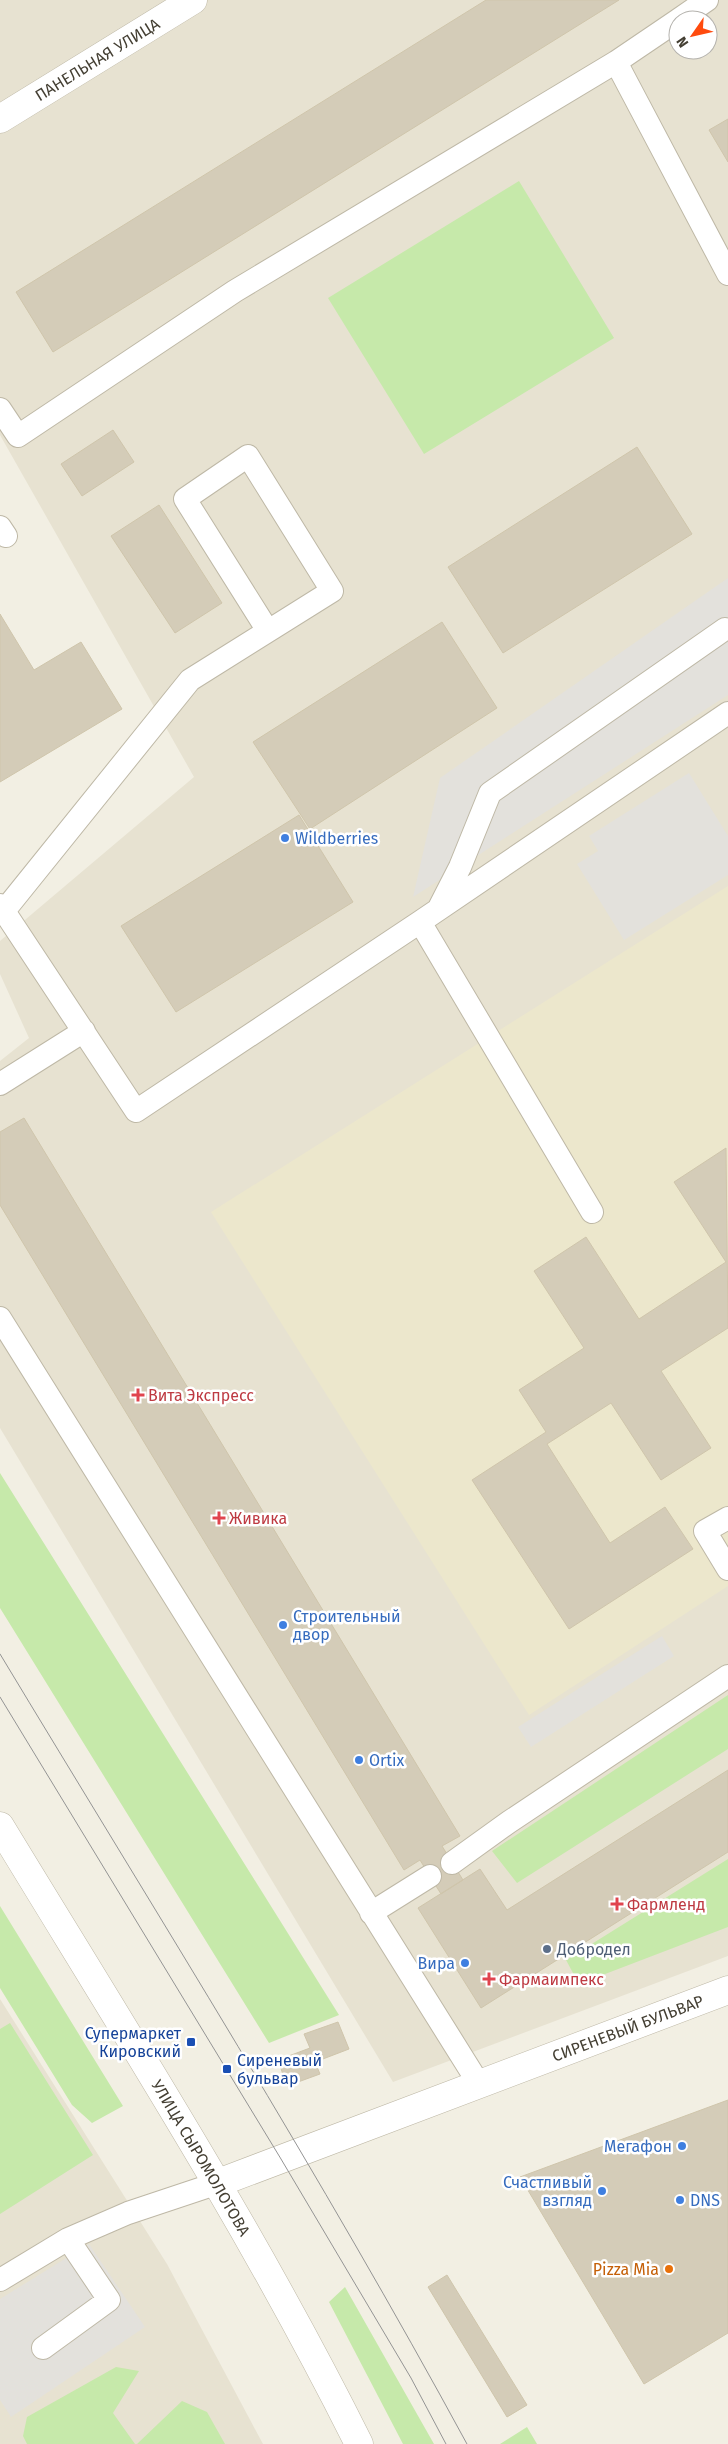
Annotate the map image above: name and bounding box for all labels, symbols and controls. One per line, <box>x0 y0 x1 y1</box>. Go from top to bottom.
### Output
north arrow <box>668 10 718 60</box>
street label: ПАНЕЛЬНАЯ УЛИЦА <box>32 14 164 105</box>
text: N <box>673 33 692 51</box>
place label: Wildberries <box>295 829 378 848</box>
marker: Wildberries <box>279 832 291 844</box>
place label: Вита Экспресс <box>148 1386 254 1405</box>
marker: Вита Экспресс <box>132 1389 144 1401</box>
place label: Живика <box>229 1509 287 1528</box>
marker: Живика <box>213 1512 225 1524</box>
place label: Строительный двор <box>293 1607 401 1644</box>
marker: Строительный двор <box>277 1619 289 1631</box>
place label: Ortix <box>369 1751 405 1770</box>
marker: Ortix <box>353 1754 365 1766</box>
place label: Фармленд <box>627 1895 705 1914</box>
marker: Фармленд <box>611 1898 623 1910</box>
place label: Добродел <box>556 1940 631 1959</box>
marker: Добродел <box>541 1943 553 1955</box>
place label: Вира <box>418 1954 455 1973</box>
marker: Вира <box>459 1957 471 1969</box>
place label: Фармаимпекс <box>499 1970 604 1989</box>
marker: Фармаимпекс <box>483 1973 495 1985</box>
street label: СИРЕНЕВЫЙ БУЛЬВАР <box>549 1991 706 2066</box>
place label: Супермаркет Кировский <box>85 2024 182 2061</box>
marker: Супермаркет Кировский <box>185 2036 197 2048</box>
place label: Сиреневый бульвар <box>237 2051 322 2088</box>
marker: Сиреневый бульвар <box>221 2063 233 2075</box>
street label: УЛИЦА СЫРОМОЛОТОВА <box>147 2077 255 2240</box>
place label: Мегафон <box>604 2137 672 2156</box>
marker: Мегафон <box>676 2140 688 2152</box>
place label: Счастливый взгляд <box>503 2173 592 2210</box>
marker: Счастливый взгляд <box>596 2185 608 2197</box>
place label: DNS <box>690 2191 720 2210</box>
marker: DNS <box>674 2194 686 2206</box>
place label: Pizza Mia <box>593 2260 659 2279</box>
marker: Pizza Mia <box>663 2263 675 2275</box>

